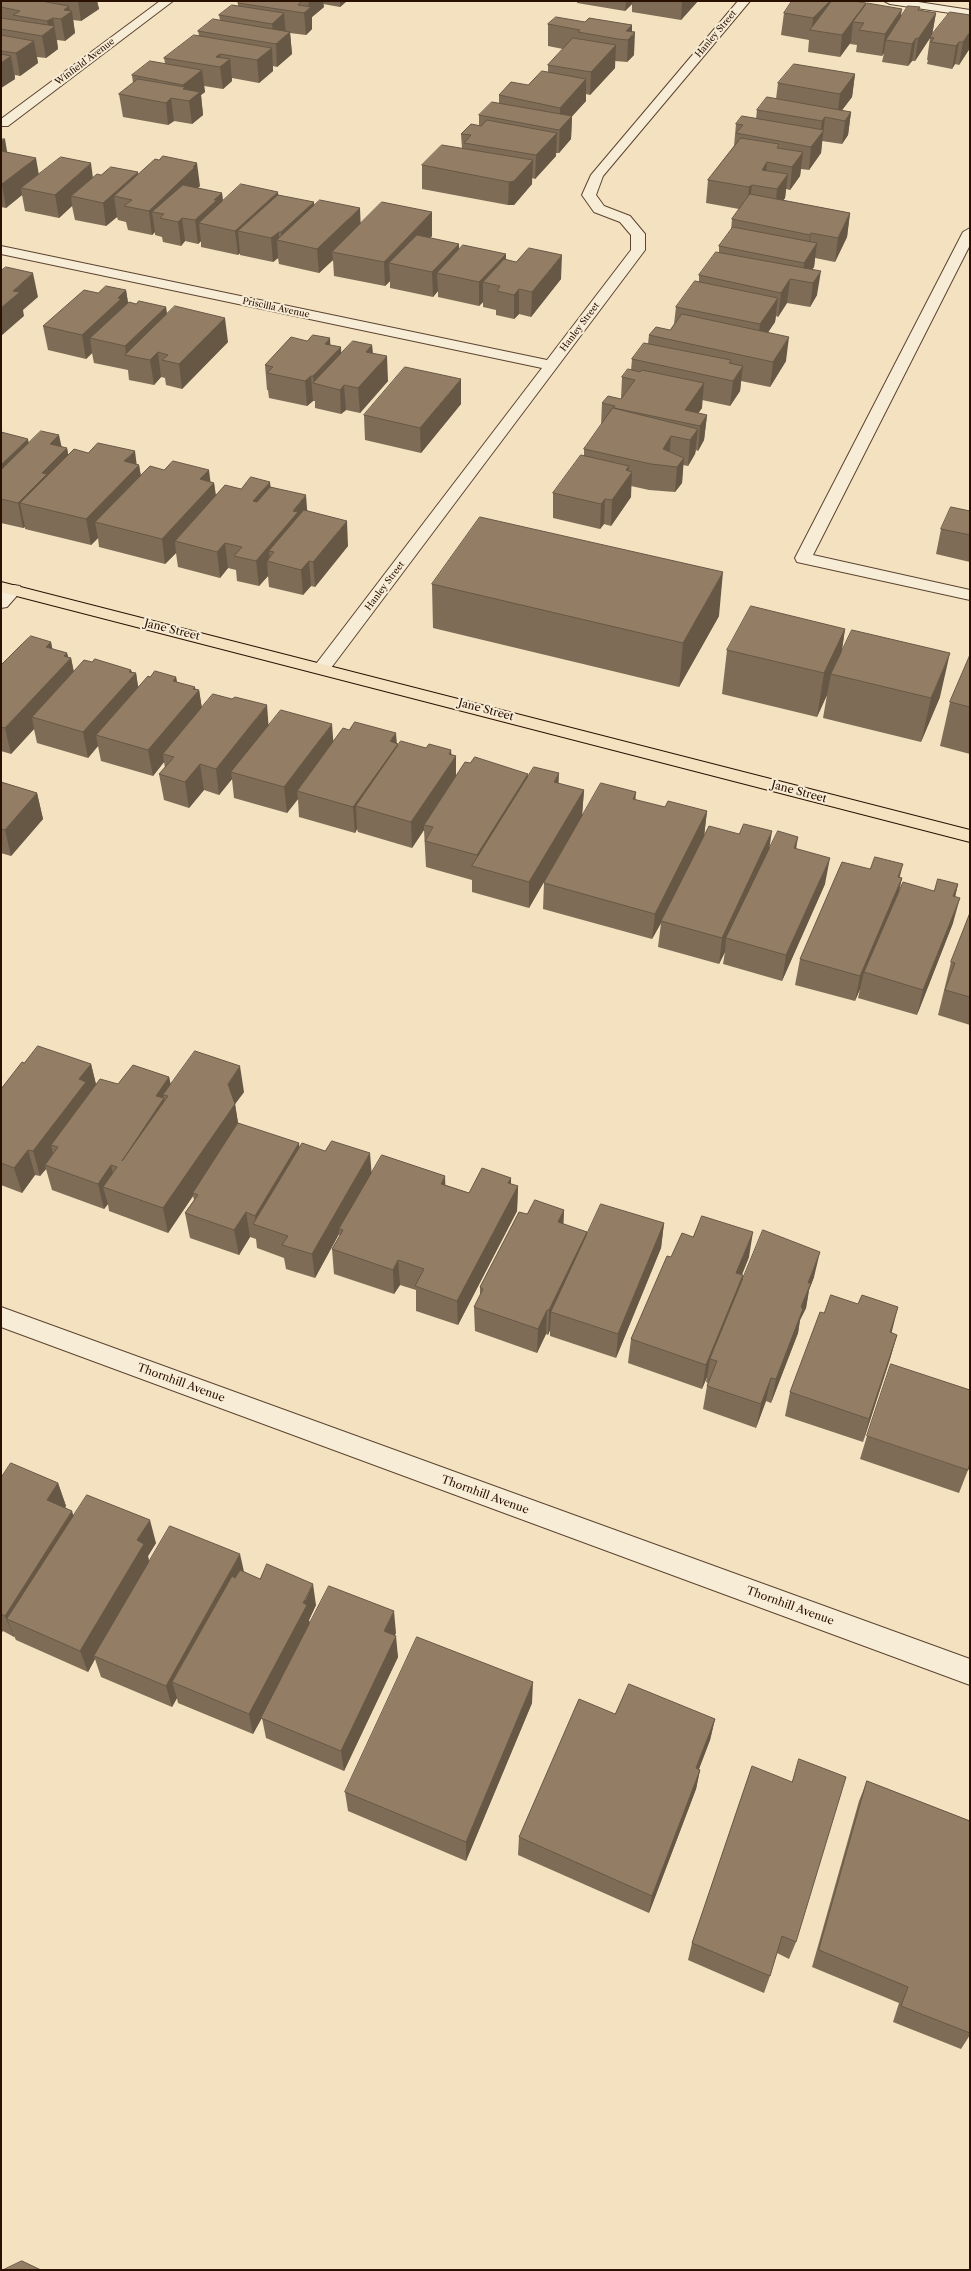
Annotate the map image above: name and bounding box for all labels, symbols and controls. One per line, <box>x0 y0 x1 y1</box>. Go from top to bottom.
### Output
street label: Hanley Street <box>693 8 739 60</box>
street label: Winfield Avenue <box>53 36 117 88</box>
street label: Priscilla Avenue <box>241 296 311 320</box>
street label: Hanley Street <box>558 300 602 354</box>
street label: Hanley Street <box>363 559 407 613</box>
street label: Jane Street <box>143 617 201 643</box>
street label: Jane Street <box>457 696 515 724</box>
street label: Jane Street <box>770 778 828 806</box>
street label: Thornhill Avenue <box>135 1361 227 1405</box>
street label: Thornhill Avenue <box>439 1473 531 1517</box>
street label: Thornhill Avenue <box>744 1584 836 1628</box>

